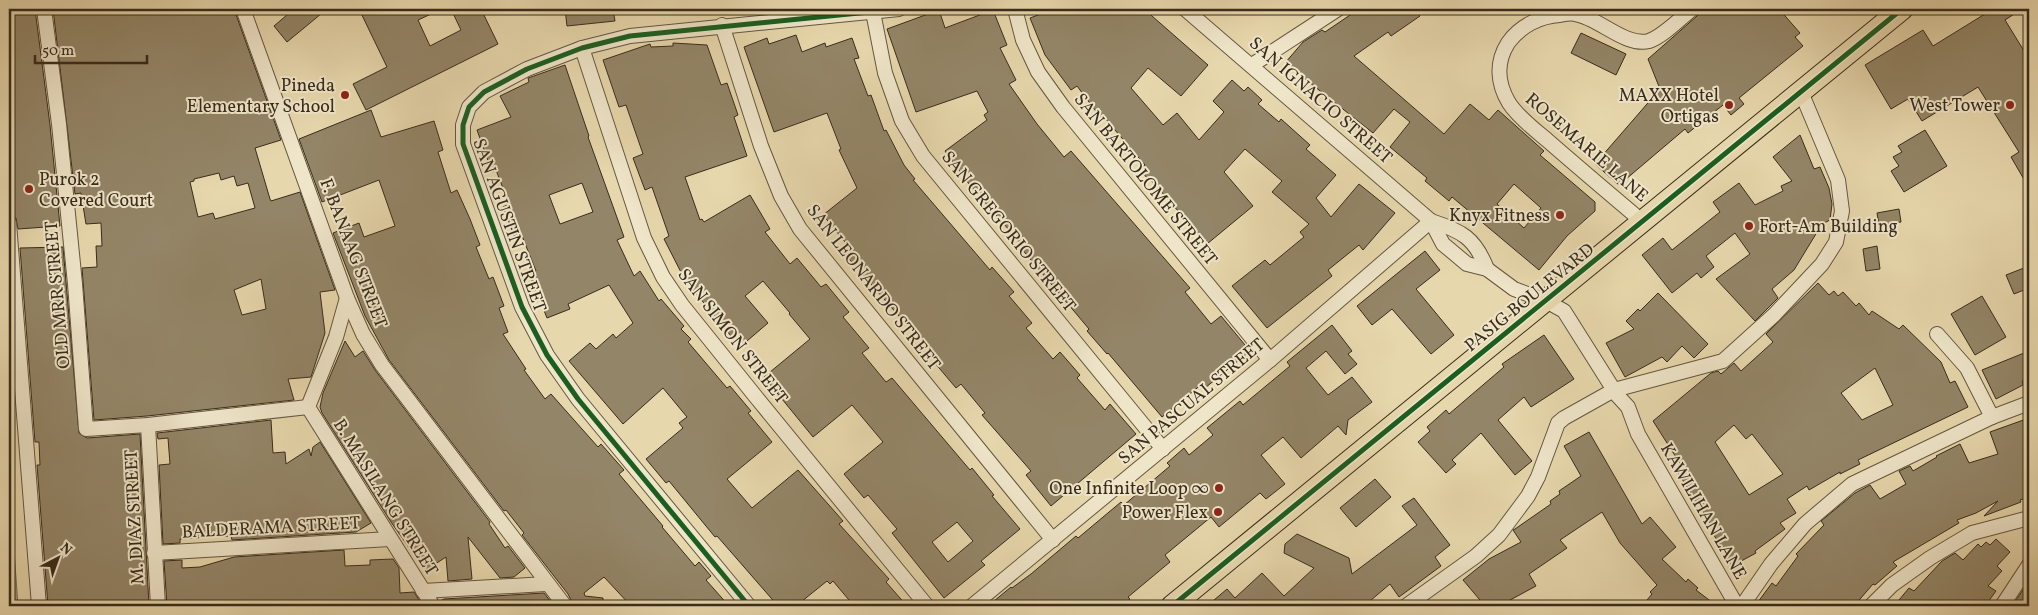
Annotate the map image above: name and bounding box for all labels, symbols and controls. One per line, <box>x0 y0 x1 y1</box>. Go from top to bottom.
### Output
scale bar <box>35 32 148 64</box>
street label: SAN IGNACIO STREET <box>1243 32 1398 171</box>
text: 50 m <box>42 41 74 62</box>
place label: Pineda Elementary School <box>187 74 335 120</box>
place label: MAXX Hotel Ortigas <box>1619 84 1719 130</box>
street label: SAN BARTOLOME STREET <box>1067 88 1223 272</box>
street label: ROSEMARIE LANE <box>1519 88 1653 209</box>
marker: Pineda Elementary School <box>339 89 351 101</box>
place label: West Tower <box>1909 94 2000 119</box>
marker: MAXX Hotel Ortigas <box>1723 99 1735 111</box>
marker: West Tower <box>2004 99 2016 111</box>
street label: SAN AGUSTIN STREET <box>466 135 552 316</box>
street label: SAN GREGORIO STREET <box>935 146 1081 318</box>
place label: Purok 2 Covered Court <box>39 168 153 214</box>
street label: F. BANAAG STREET <box>313 175 393 332</box>
marker: Purok 2 Covered Court <box>23 183 35 195</box>
street label: SAN LEONARDO STREET <box>800 199 946 377</box>
place label: Knyx Fitness <box>1449 204 1550 229</box>
marker: Knyx Fitness <box>1554 209 1566 221</box>
place label: Fort-Am Building <box>1759 215 1898 240</box>
street label: OLD MRR STREET <box>40 219 77 370</box>
marker: Fort-Am Building <box>1743 220 1755 232</box>
street label: PASIG BOULEVARD <box>1460 238 1600 358</box>
street label: SAN SIMON STREET <box>671 264 793 410</box>
street label: SAN PASCUAL STREET <box>1113 333 1271 471</box>
street label: B. MASILANG STREET <box>326 414 444 582</box>
street label: KAWILIHAN LANE <box>1653 439 1752 585</box>
street label: M. DIAZ STREET <box>119 448 152 585</box>
place label: One Infinite Loop ∞ <box>1049 477 1209 502</box>
marker: One Infinite Loop ∞ <box>1213 482 1225 494</box>
place label: Power Flex <box>1122 501 1208 526</box>
marker: Power Flex <box>1212 506 1224 518</box>
street label: BALDERAMA STREET <box>181 511 361 546</box>
north arrow <box>32 532 82 582</box>
text: N <box>55 539 76 560</box>

